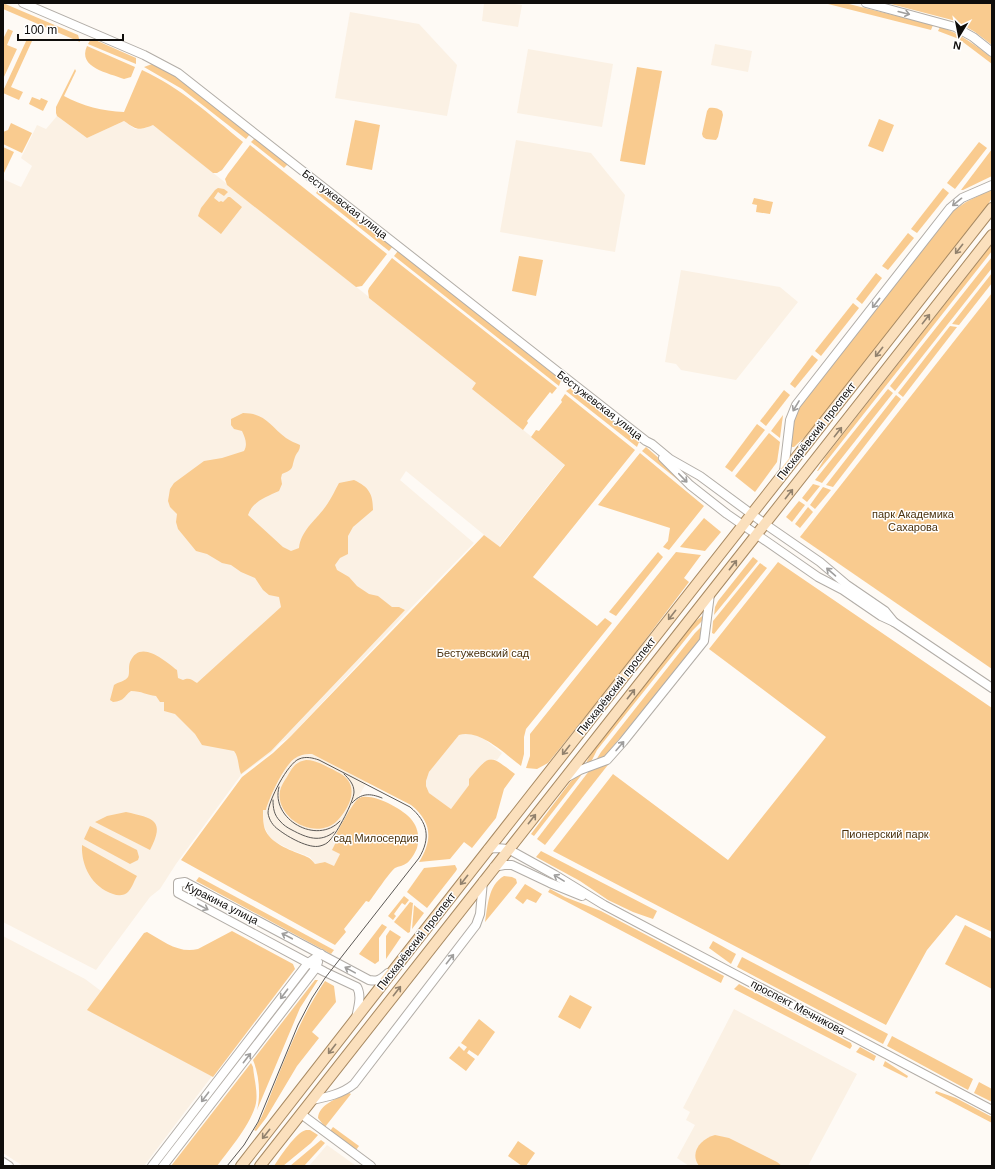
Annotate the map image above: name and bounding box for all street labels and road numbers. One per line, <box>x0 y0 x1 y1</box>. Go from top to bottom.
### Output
street label: Бестужевская улица <box>300 167 391 242</box>
street label: Бестужевская улица <box>555 368 646 443</box>
street label: Пискарёвский проспект <box>774 380 858 482</box>
street label: Пискарёвский проспект <box>574 635 658 737</box>
street label: Куракина улица <box>183 879 261 927</box>
street label: Пискарёвский проспект <box>374 890 458 992</box>
street label: проспект Мечникова <box>749 977 848 1037</box>

